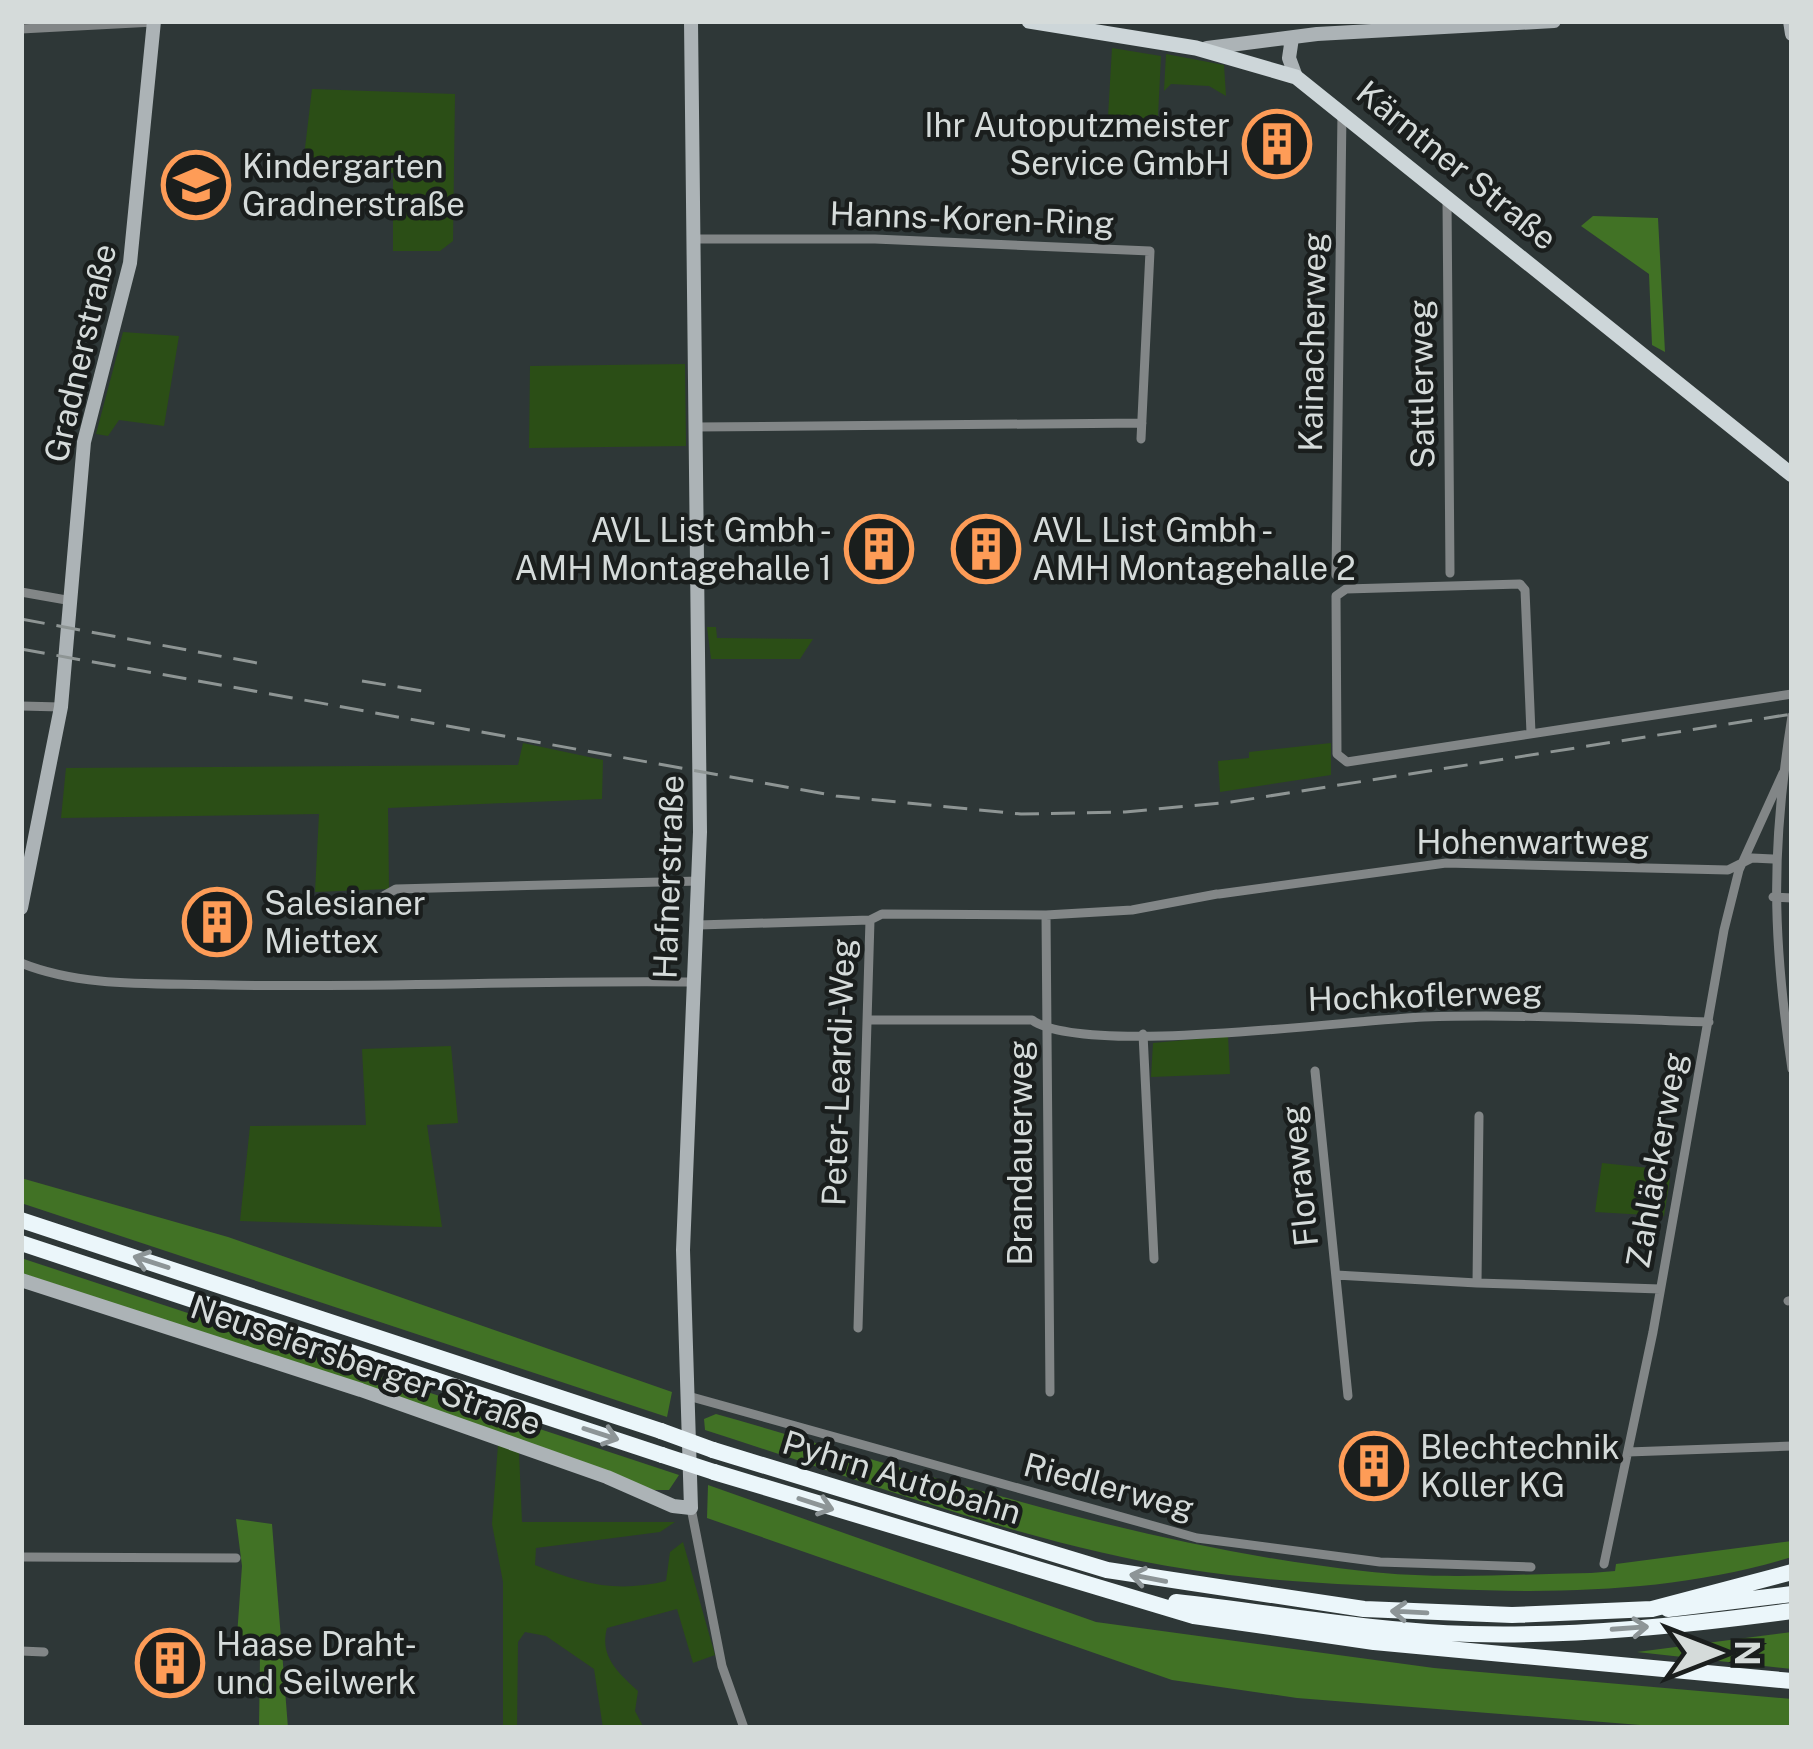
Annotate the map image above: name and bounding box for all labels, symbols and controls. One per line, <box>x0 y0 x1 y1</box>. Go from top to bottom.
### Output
street label: Kärntner Straße <box>1349 73 1565 257</box>
place label: Ihr Autoputzmeister Service GmbH <box>924 106 1230 182</box>
building icon: Ihr Autoputzmeister Service GmbH <box>1242 109 1312 179</box>
place label: Kindergarten Gradnerstraße <box>242 147 465 223</box>
school or university icon: Kindergarten Gradnerstraße <box>161 150 231 220</box>
street label: Hanns-Koren-Ring <box>829 194 1115 242</box>
street label: Kainacherweg <box>1291 232 1333 452</box>
street label: Gradnerstraße <box>36 240 124 466</box>
street label: Sattlerweg <box>1401 299 1441 469</box>
place label: AVL List Gmbh - AMH Montagehalle 1 <box>515 511 832 587</box>
place label: AVL List Gmbh - AMH Montagehalle 2 <box>1032 511 1356 587</box>
building icon: AVL List Gmbh - AMH Montagehalle 1 <box>844 514 914 584</box>
building icon: AVL List Gmbh - AMH Montagehalle 2 <box>951 514 1021 584</box>
street label: Hafnerstraße <box>645 774 691 980</box>
street label: Hohenwartweg <box>1416 823 1650 861</box>
place label: Salesianer Miettex <box>264 884 426 960</box>
building icon: Salesianer Miettex <box>182 887 252 957</box>
street label: Peter-Leardi-Weg <box>814 937 862 1207</box>
street label: Hochkoflerweg <box>1307 972 1543 1018</box>
street label: Brandauerweg <box>1001 1040 1039 1266</box>
street label: Zahläckerweg <box>1618 1049 1694 1271</box>
street label: Floraweg <box>1273 1103 1325 1249</box>
one-way arrow <box>133 1249 171 1271</box>
street label: Neuseiersberger Straße <box>186 1287 546 1443</box>
street label: Pyhrn Autobahn <box>778 1423 1026 1531</box>
one-way arrow <box>582 1425 620 1447</box>
place label: Blechtechnik Koller KG <box>1420 1428 1620 1504</box>
building icon: Blechtechnik Koller KG <box>1339 1431 1409 1501</box>
street label: Riedlerweg <box>1020 1445 1198 1527</box>
one-way arrow <box>796 1494 834 1516</box>
one-way arrow <box>1130 1566 1169 1588</box>
north arrow <box>1657 1593 1777 1713</box>
one-way arrow <box>1390 1600 1429 1623</box>
one-way arrow <box>1610 1616 1649 1639</box>
place label: Haase Draht- und Seilwerk <box>216 1625 417 1701</box>
building icon: Haase Draht- und Seilwerk <box>135 1628 205 1698</box>
text: N <box>1728 1640 1766 1666</box>

